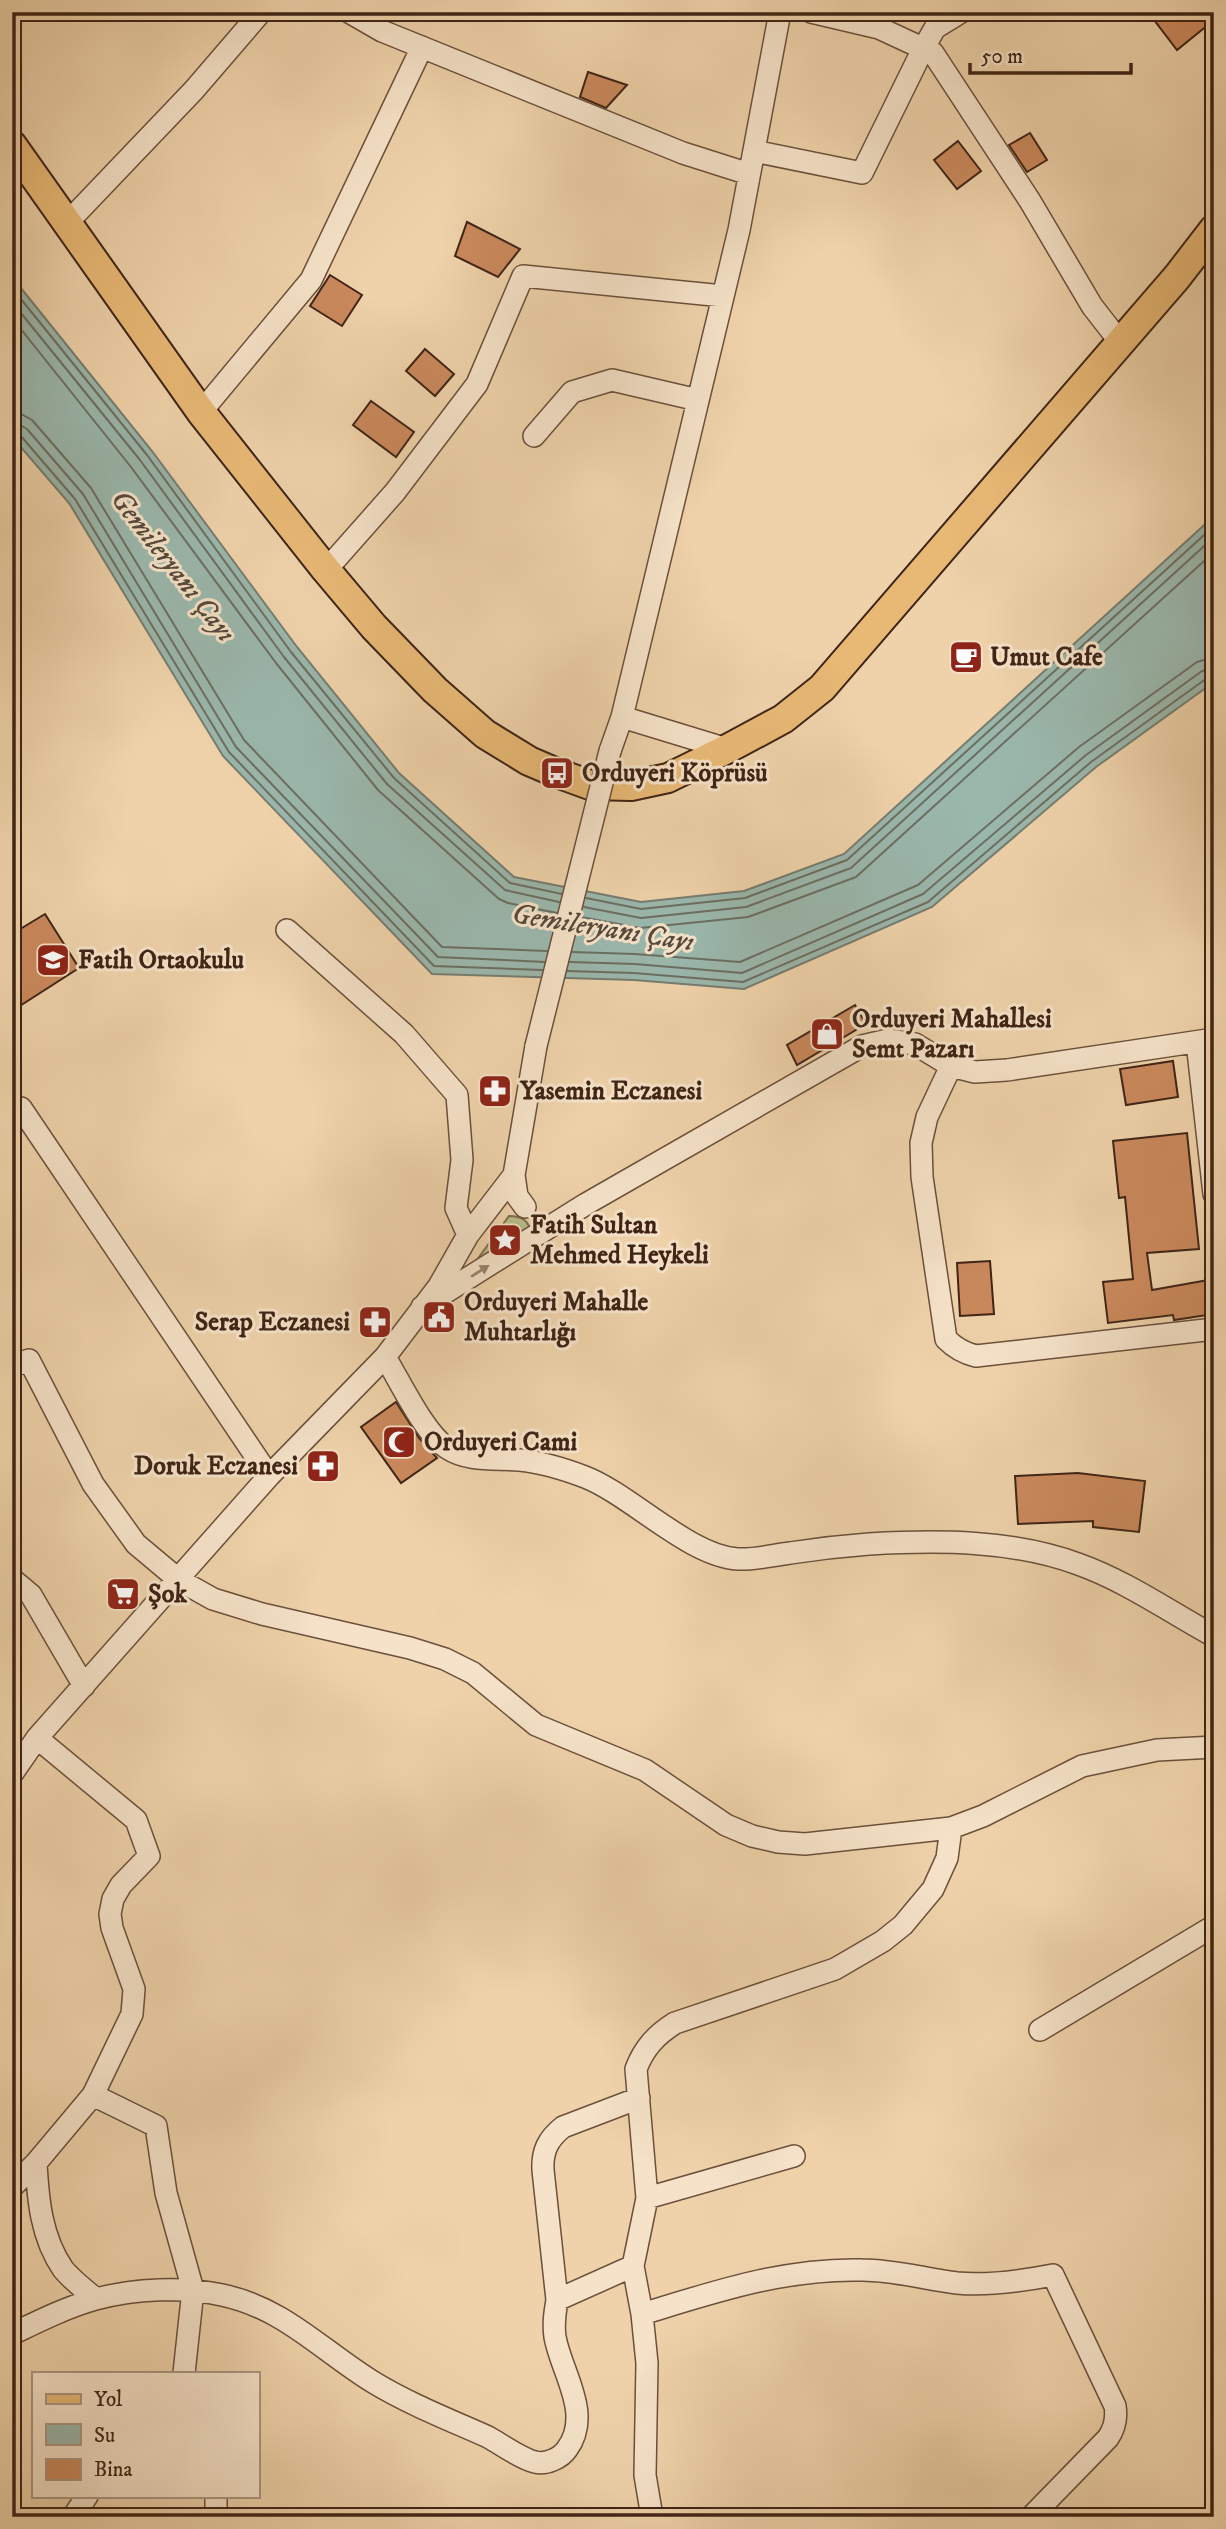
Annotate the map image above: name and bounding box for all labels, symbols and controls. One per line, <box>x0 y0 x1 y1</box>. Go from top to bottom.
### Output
scale bar <box>970 32 1132 76</box>
text: 50 m <box>981 44 1023 70</box>
water label: Gemileryanı Çayı <box>103 483 243 649</box>
cafe icon: Umut Cafe <box>947 638 985 676</box>
place label: Umut Cafe <box>990 641 1103 674</box>
bus stop icon: Orduyeri Köprüsü <box>538 754 576 792</box>
place label: Orduyeri Köprüsü <box>582 757 768 790</box>
water label: Gemileryanı Çayı <box>510 896 696 960</box>
school or university icon: Fatih Ortaokulu <box>34 941 72 979</box>
place label: Fatih Ortaokulu <box>78 944 244 977</box>
place label: Orduyeri Mahallesi Semt Pazarı <box>852 1003 1052 1066</box>
shop icon: Orduyeri Mahallesi Semt Pazarı <box>808 1015 846 1053</box>
pharmacy icon: Yasemin Eczanesi <box>476 1072 514 1110</box>
place label: Yasemin Eczanesi <box>519 1075 703 1108</box>
place label: Fatih Sultan Mehmed Heykeli <box>530 1209 709 1272</box>
place icon: Fatih Sultan Mehmed Heykeli <box>486 1221 524 1259</box>
one-way arrow <box>470 1264 490 1277</box>
place label: Orduyeri Mahalle Muhtarlığı <box>464 1286 649 1349</box>
public building icon: Orduyeri Mahalle Muhtarlığı <box>420 1298 458 1336</box>
pharmacy icon: Serap Eczanesi <box>356 1303 394 1341</box>
place label: Serap Eczanesi <box>195 1306 350 1339</box>
mosque icon: Orduyeri Cami <box>380 1423 418 1461</box>
place label: Orduyeri Cami <box>424 1426 577 1459</box>
pharmacy icon: Doruk Eczanesi <box>304 1447 342 1485</box>
place label: Doruk Eczanesi <box>134 1450 298 1483</box>
supermarket icon: Şok <box>104 1575 142 1613</box>
place label: Şok <box>148 1578 188 1611</box>
legend <box>32 2372 259 2498</box>
text: Yol <box>94 2387 123 2413</box>
text: Su <box>94 2423 115 2449</box>
text: Bina <box>94 2457 133 2483</box>

